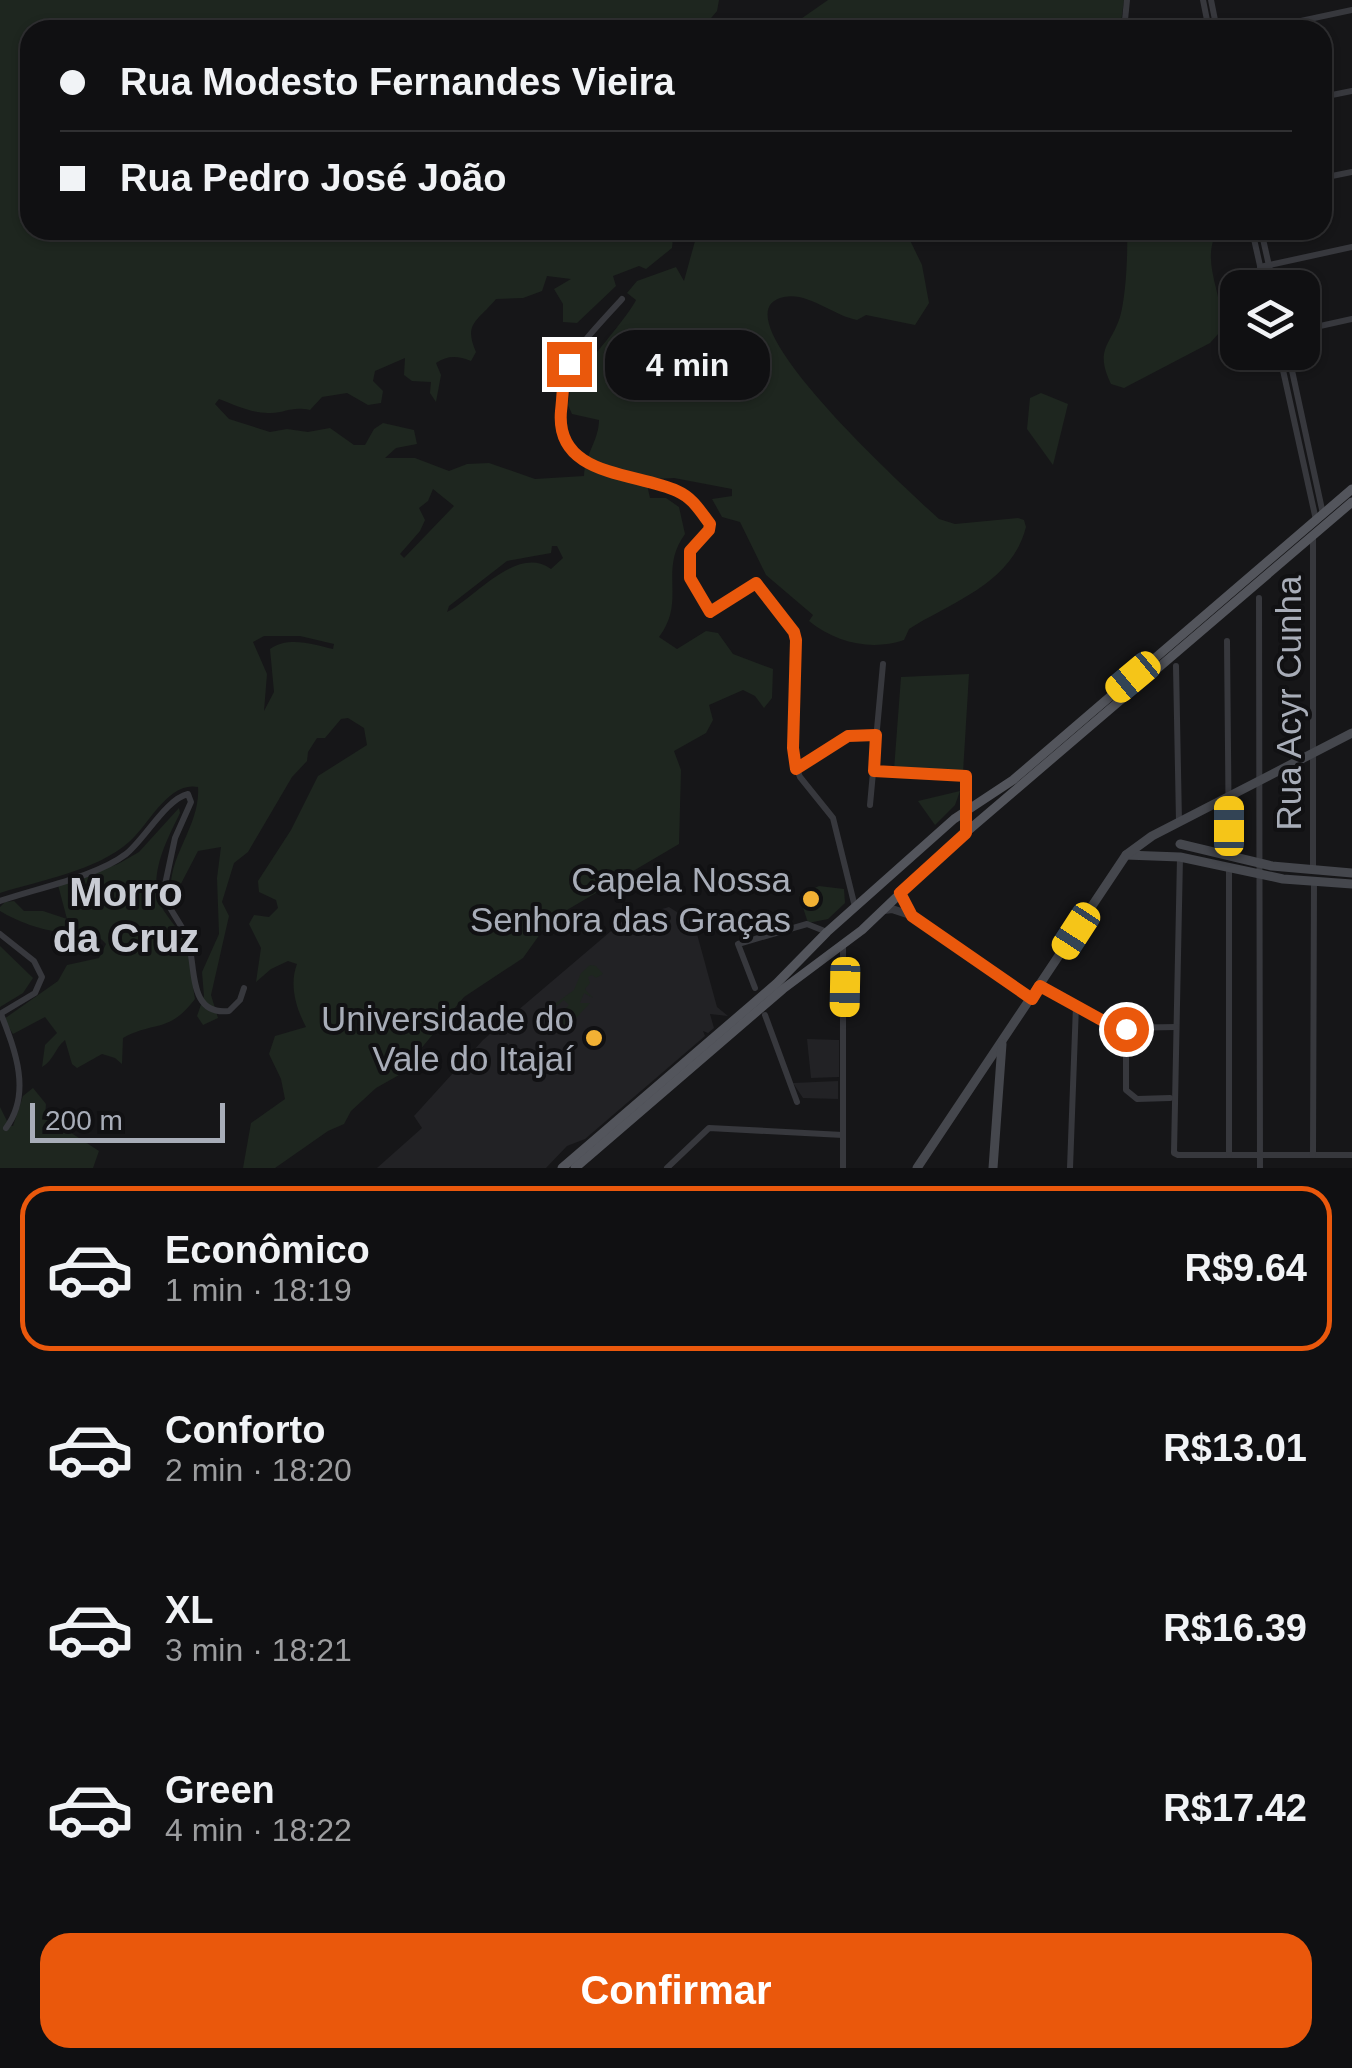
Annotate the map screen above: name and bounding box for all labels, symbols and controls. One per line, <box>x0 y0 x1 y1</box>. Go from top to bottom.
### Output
text: Rua Modesto Fernandes Vieira <box>120 61 675 103</box>
text: Rua Pedro José João <box>120 157 506 199</box>
map controls <box>1220 270 1320 370</box>
button: layers <box>1220 270 1320 370</box>
callout: 4 min <box>604 329 769 399</box>
route end <box>547 342 592 387</box>
text: 4 min <box>646 347 729 383</box>
street label: Rua Acyr Cunha <box>1269 575 1308 830</box>
car <box>1100 646 1166 708</box>
car <box>1214 796 1244 856</box>
place label: Capela Nossa Senhora das Graças <box>470 860 792 939</box>
district label: Morro da Cruz <box>53 870 199 960</box>
marker: Capela Nossa Senhora das Graças <box>800 888 822 910</box>
car <box>1047 898 1105 964</box>
car <box>829 957 861 1017</box>
place label: Universidade do Vale do Itajaí <box>321 999 574 1078</box>
route start <box>1104 1007 1149 1052</box>
marker: Universidade do Vale do Itajaí <box>583 1027 605 1049</box>
scale bar <box>30 1098 225 1142</box>
text: 200 m <box>45 1105 123 1136</box>
icon: car <box>45 1224 135 1314</box>
text: Econômico <box>165 1229 370 1271</box>
text: R$9.64 <box>1184 1247 1307 1289</box>
text: 1 min · 18:19 <box>165 1272 352 1308</box>
icon: car <box>45 1404 135 1494</box>
text: Conforto <box>165 1409 325 1451</box>
text: R$13.01 <box>1163 1427 1307 1469</box>
text: 2 min · 18:20 <box>165 1452 352 1488</box>
icon: car <box>45 1584 135 1674</box>
text: XL <box>165 1589 214 1631</box>
text: R$16.39 <box>1163 1607 1307 1649</box>
text: 3 min · 18:21 <box>165 1632 352 1668</box>
icon: car <box>45 1764 135 1854</box>
text: Green <box>165 1769 275 1811</box>
text: R$17.42 <box>1163 1787 1307 1829</box>
text: 4 min · 18:22 <box>165 1812 352 1848</box>
button: Confirmar <box>40 1933 1312 2048</box>

